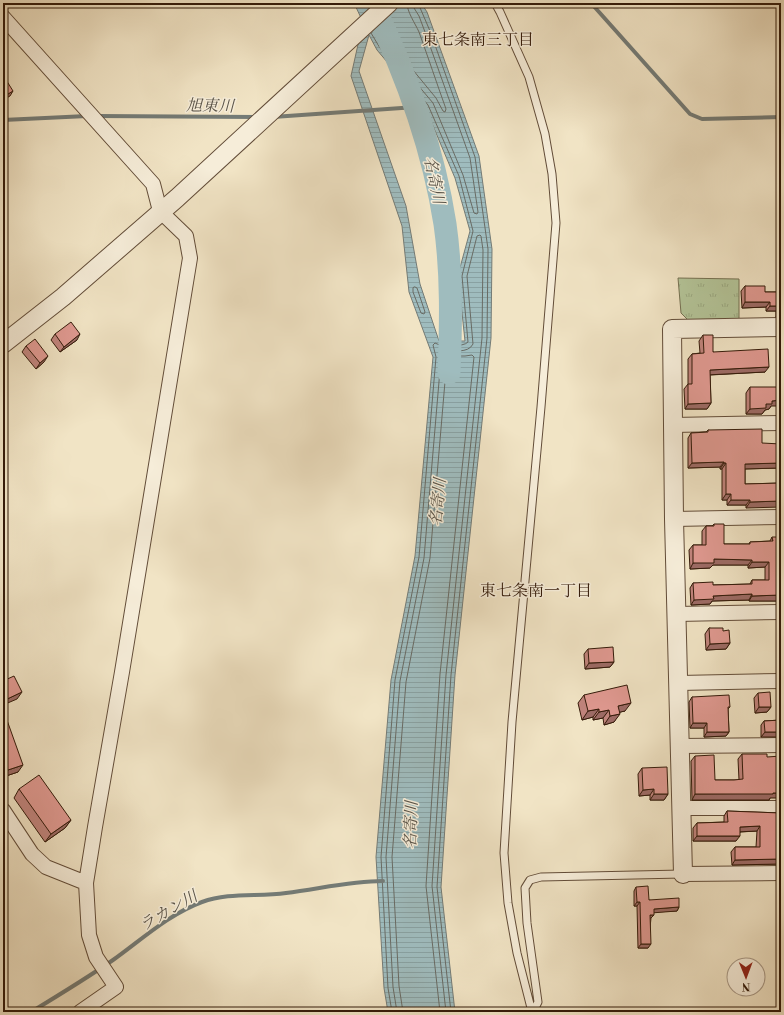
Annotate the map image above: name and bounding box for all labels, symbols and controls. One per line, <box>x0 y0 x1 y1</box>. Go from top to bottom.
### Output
district label: 東七条南三丁目 <box>422 30 534 50</box>
water label: 旭東川 <box>186 96 236 116</box>
water label: 名寄川 <box>419 155 449 208</box>
water label: 名寄川 <box>426 475 451 527</box>
district label: 東七条南一丁目 <box>480 581 592 601</box>
water label: 名寄川 <box>400 799 422 849</box>
water label: ラカン川 <box>136 885 203 936</box>
north arrow <box>726 957 766 997</box>
text: N <box>741 979 751 993</box>

